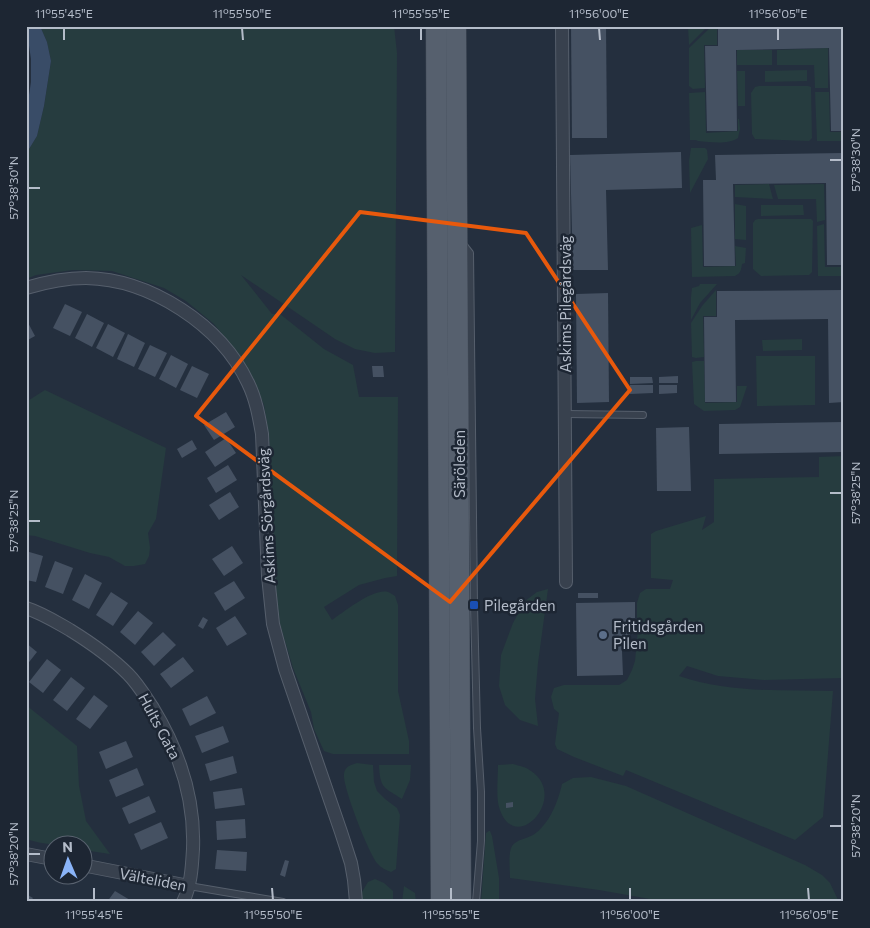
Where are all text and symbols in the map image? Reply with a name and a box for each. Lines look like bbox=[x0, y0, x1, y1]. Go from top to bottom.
text: 11°55'45"E bbox=[35, 6, 93, 20]
text: 11°55'50"E bbox=[213, 6, 271, 20]
text: 11°55'55"E bbox=[392, 6, 450, 20]
text: 11°56'00"E bbox=[569, 6, 629, 20]
text: 11°56'05"E bbox=[749, 6, 807, 20]
text: 57°38'30"N bbox=[848, 128, 862, 192]
text: 57°38'30"N bbox=[6, 156, 20, 220]
street label: Askims Pilegårdsväg bbox=[556, 235, 574, 373]
street label: Säröleden bbox=[450, 430, 468, 498]
street label: Askims Sörgårdsväg bbox=[253, 448, 279, 584]
text: 57°38'25"N bbox=[848, 462, 862, 524]
text: 57°38'25"N bbox=[6, 490, 20, 552]
place label: Pilegården bbox=[484, 596, 556, 614]
marker: Pilegården bbox=[468, 599, 480, 611]
place label: Fritidsgården Pilen bbox=[613, 617, 703, 652]
marker: Fritidsgården Pilen bbox=[597, 629, 609, 641]
street label: Hults Gata bbox=[135, 690, 185, 762]
text: 57°38'20"N bbox=[848, 794, 862, 858]
text: 57°38'20"N bbox=[6, 822, 20, 886]
north arrow bbox=[42, 836, 92, 886]
text: N bbox=[62, 838, 73, 855]
street label: Välteliden bbox=[118, 864, 188, 894]
text: 11°55'45"E bbox=[65, 907, 123, 921]
text: 11°55'50"E bbox=[244, 907, 302, 921]
text: 11°55'55"E bbox=[422, 907, 480, 921]
text: 11°56'00"E bbox=[600, 907, 660, 921]
text: 11°56'05"E bbox=[780, 907, 838, 921]

